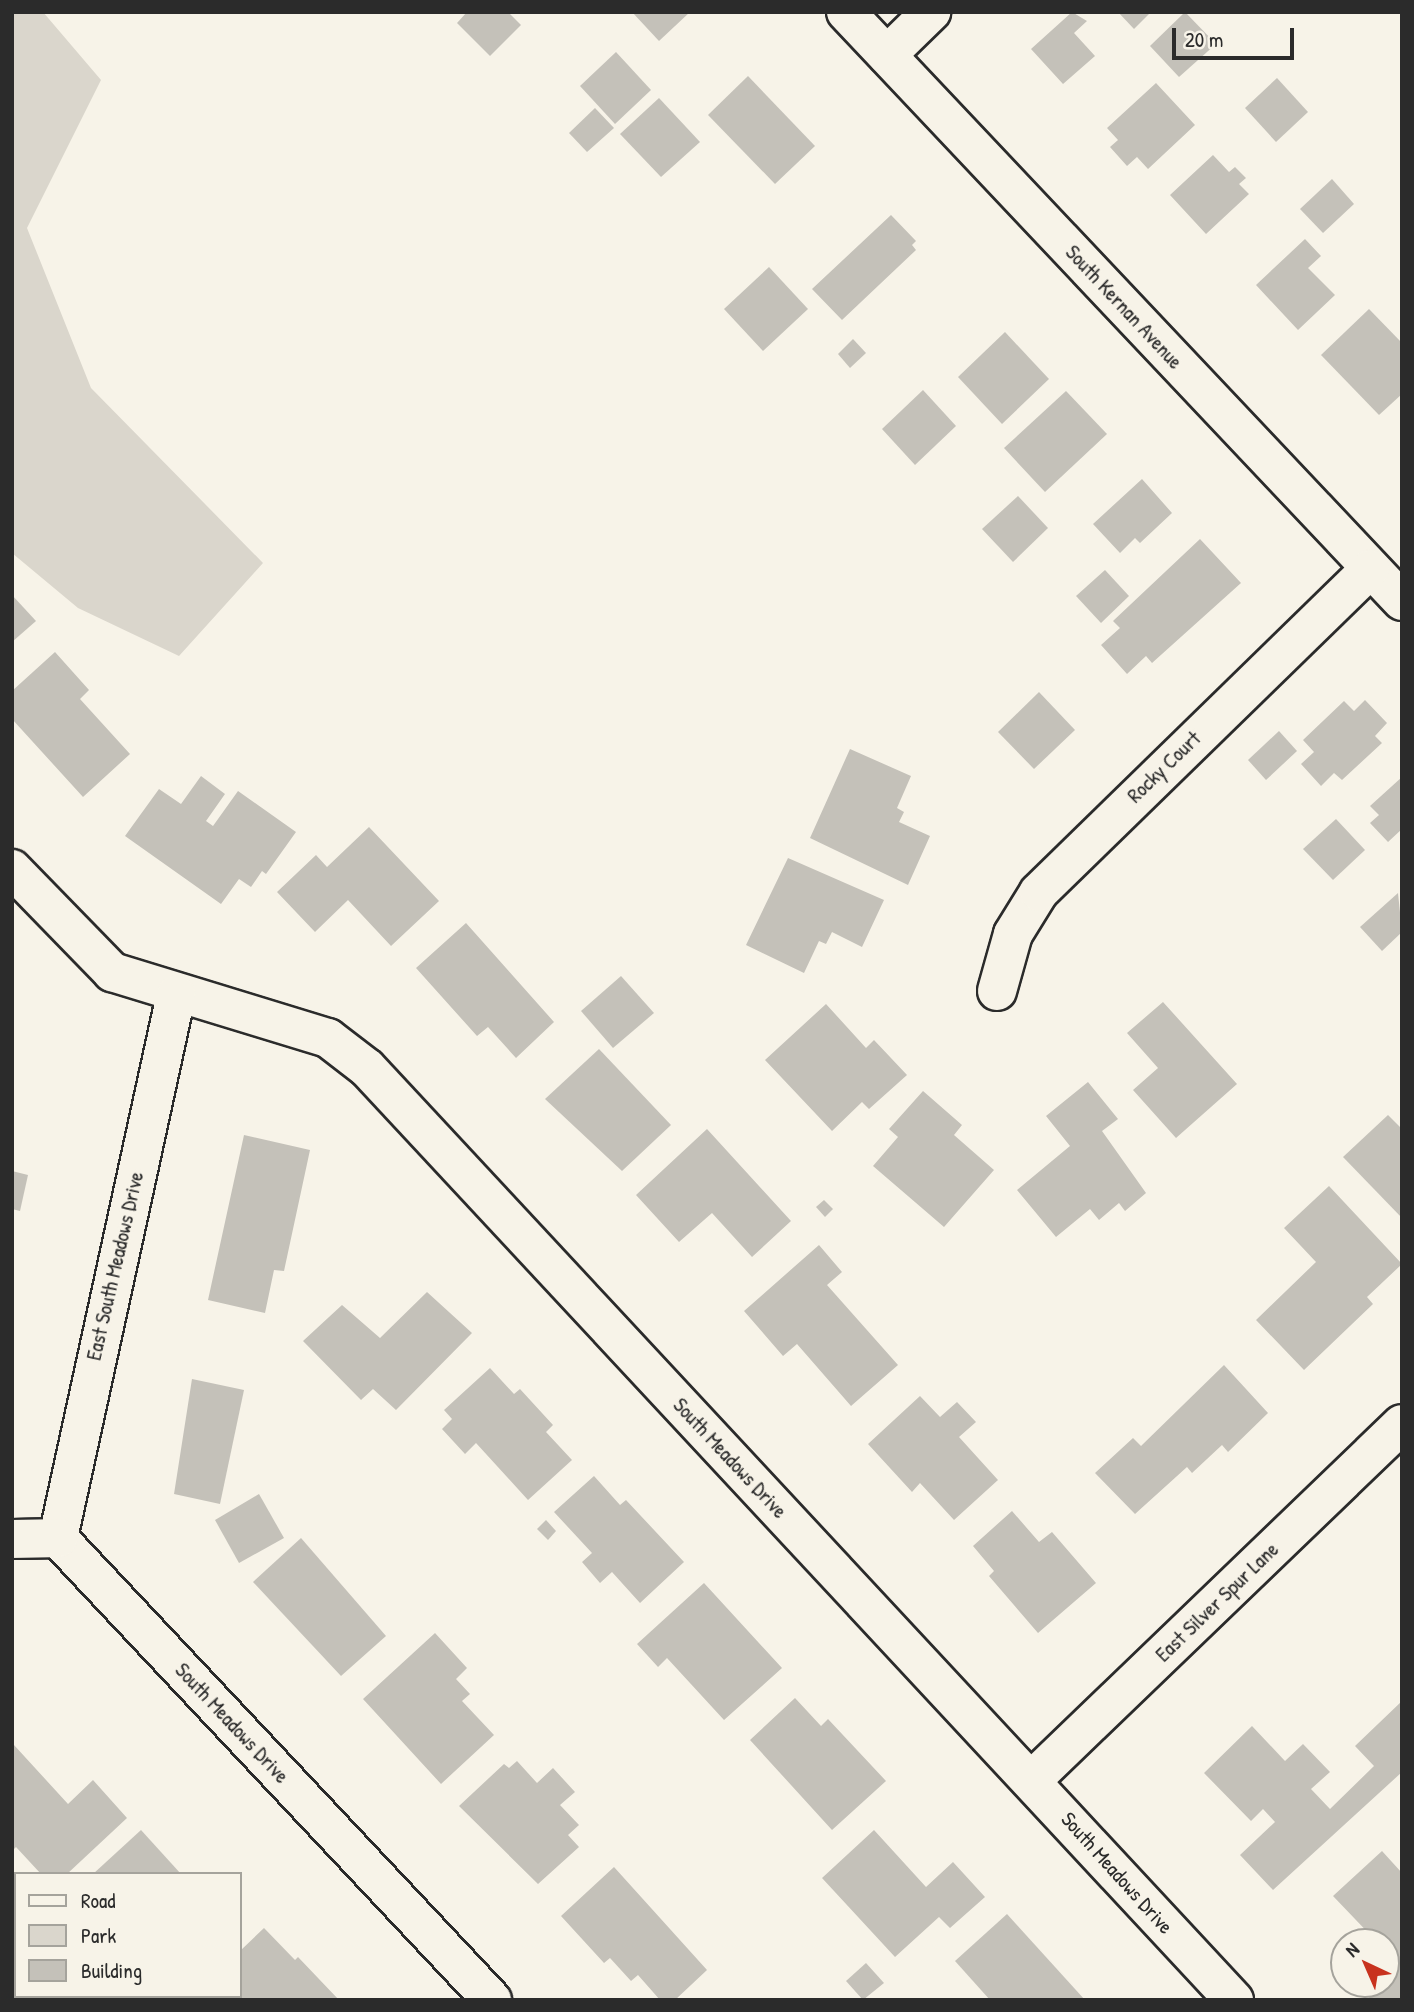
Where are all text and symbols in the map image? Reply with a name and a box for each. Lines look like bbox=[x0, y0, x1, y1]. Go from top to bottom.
scale bar bbox=[1176, 14, 1298, 58]
text: 20 m bbox=[1185, 25, 1223, 54]
street label: South Kernan Avenue bbox=[1060, 240, 1188, 374]
street label: Rocky Court bbox=[1122, 726, 1206, 808]
street label: East South Meadows Drive bbox=[81, 1169, 149, 1363]
street label: South Meadows Drive bbox=[668, 1393, 792, 1523]
street label: East Silver Spur Lane bbox=[1150, 1537, 1284, 1667]
street label: South Meadows Drive bbox=[170, 1658, 294, 1788]
street label: South Meadows Drive bbox=[1056, 1807, 1178, 1939]
legend bbox=[14, 1872, 242, 1998]
text: Road bbox=[81, 1886, 115, 1915]
text: Park bbox=[81, 1921, 116, 1950]
north arrow bbox=[1330, 1928, 1400, 1998]
text: N bbox=[1339, 1936, 1364, 1962]
text: Building bbox=[81, 1956, 142, 1985]

